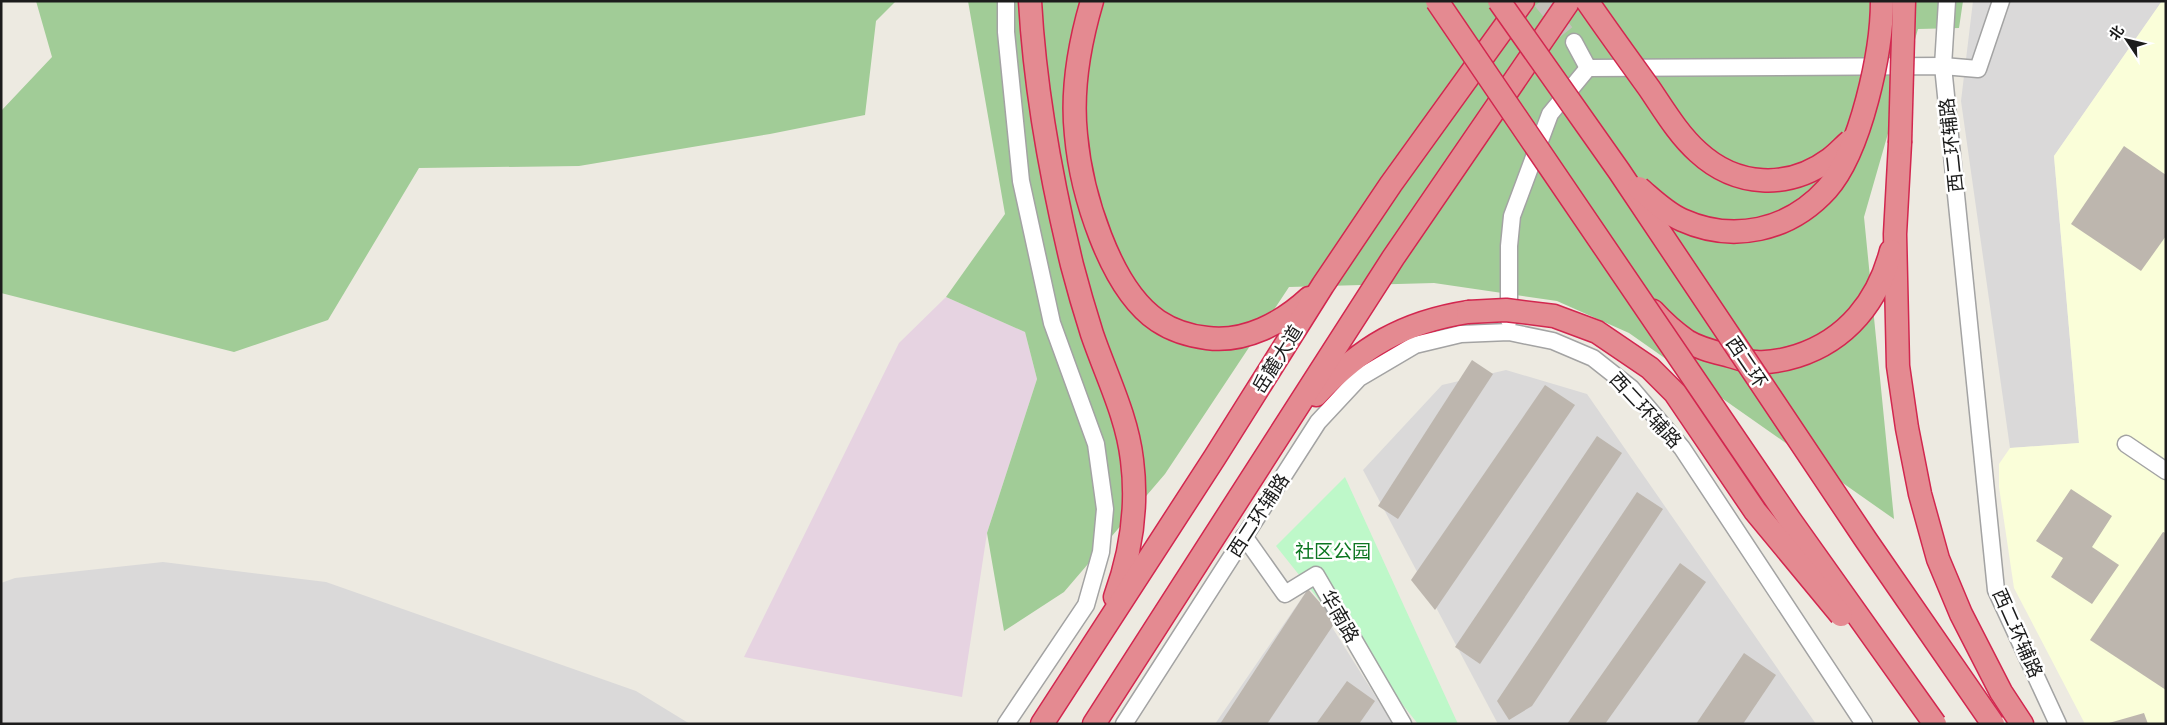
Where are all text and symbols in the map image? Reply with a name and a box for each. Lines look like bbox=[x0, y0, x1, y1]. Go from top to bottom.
north arrow bbox=[2102, 15, 2152, 65]
text: 北 bbox=[2105, 22, 2128, 43]
street label: 西二环辅路 bbox=[1934, 96, 1968, 194]
street label: 岳麓大道 bbox=[1247, 320, 1307, 398]
street label: 西二环 bbox=[1721, 332, 1773, 392]
street label: 西二环辅路 bbox=[1605, 367, 1687, 453]
street label: 西二环辅路 bbox=[1222, 469, 1294, 561]
park label: 社区公园 bbox=[1295, 539, 1371, 563]
street label: 华南路 bbox=[1315, 585, 1365, 647]
street label: 西二环辅路 bbox=[1988, 585, 2048, 681]

